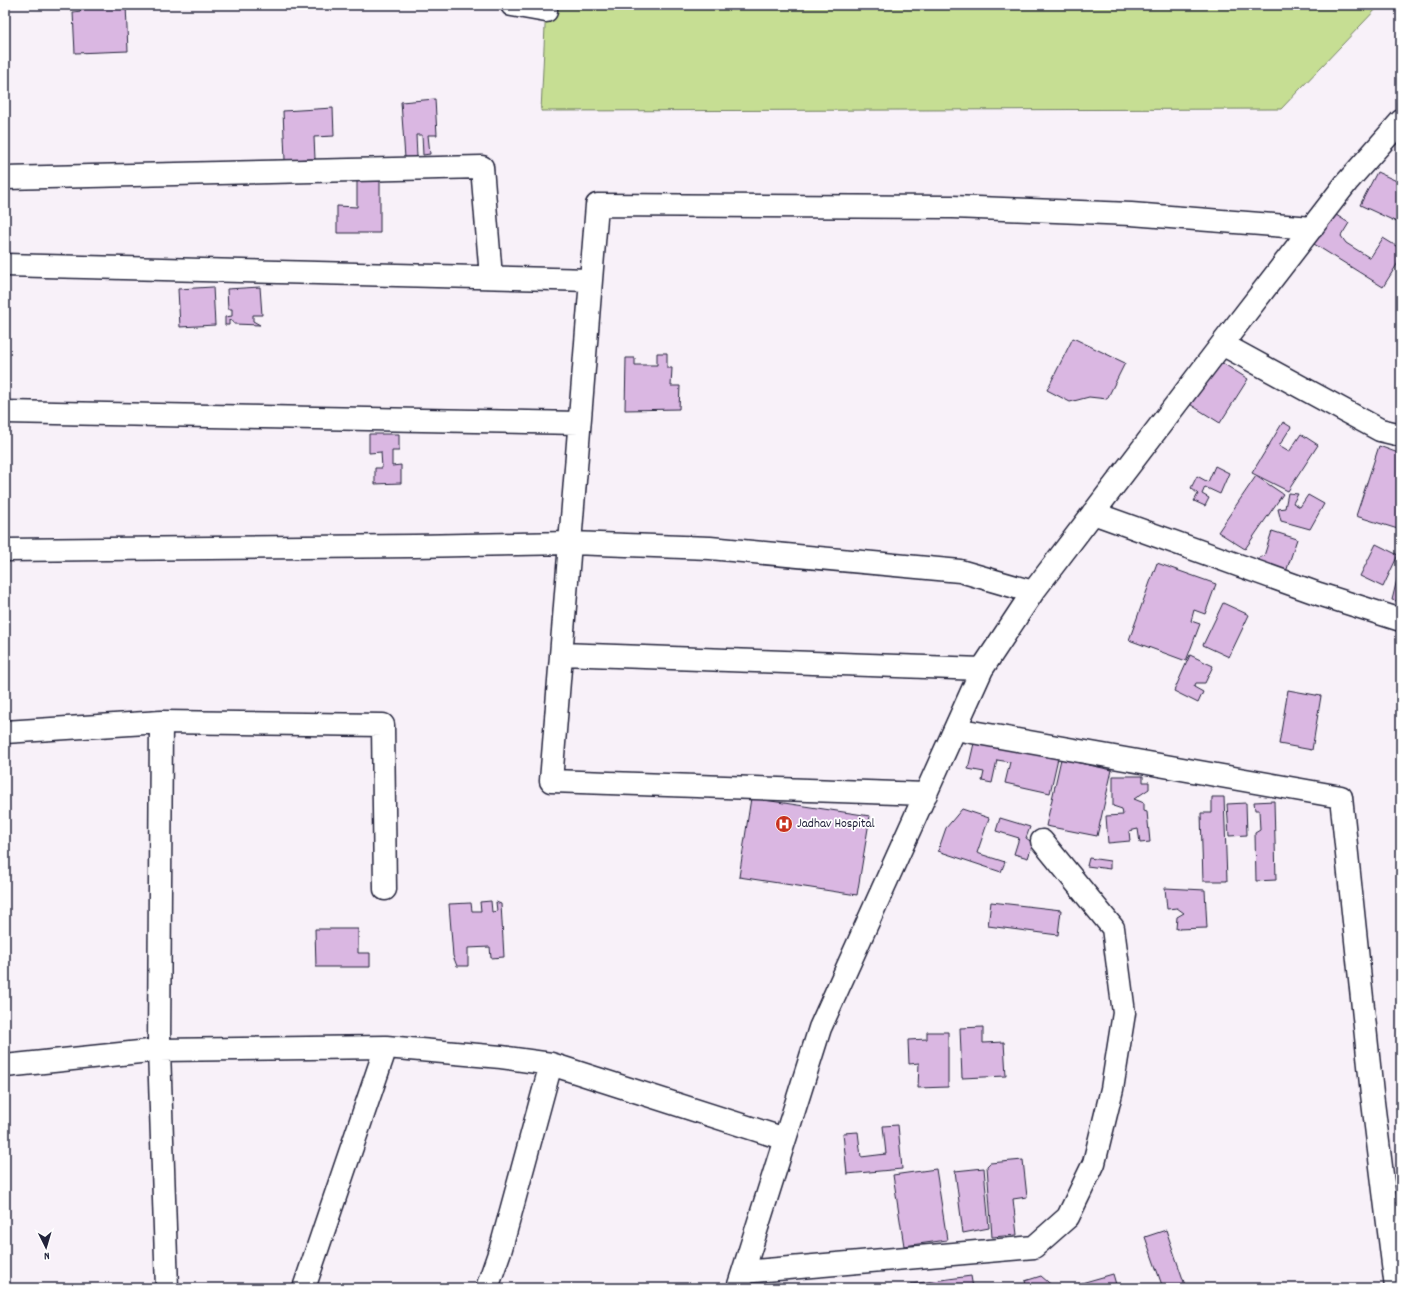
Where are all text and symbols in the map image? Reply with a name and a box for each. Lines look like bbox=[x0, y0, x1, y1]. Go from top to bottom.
hospital icon: Jadhav Hospital bbox=[774, 814, 794, 834]
place label: Jadhav Hospital bbox=[797, 815, 875, 834]
north arrow bbox=[26, 1227, 66, 1267]
text: N bbox=[43, 1247, 50, 1263]

